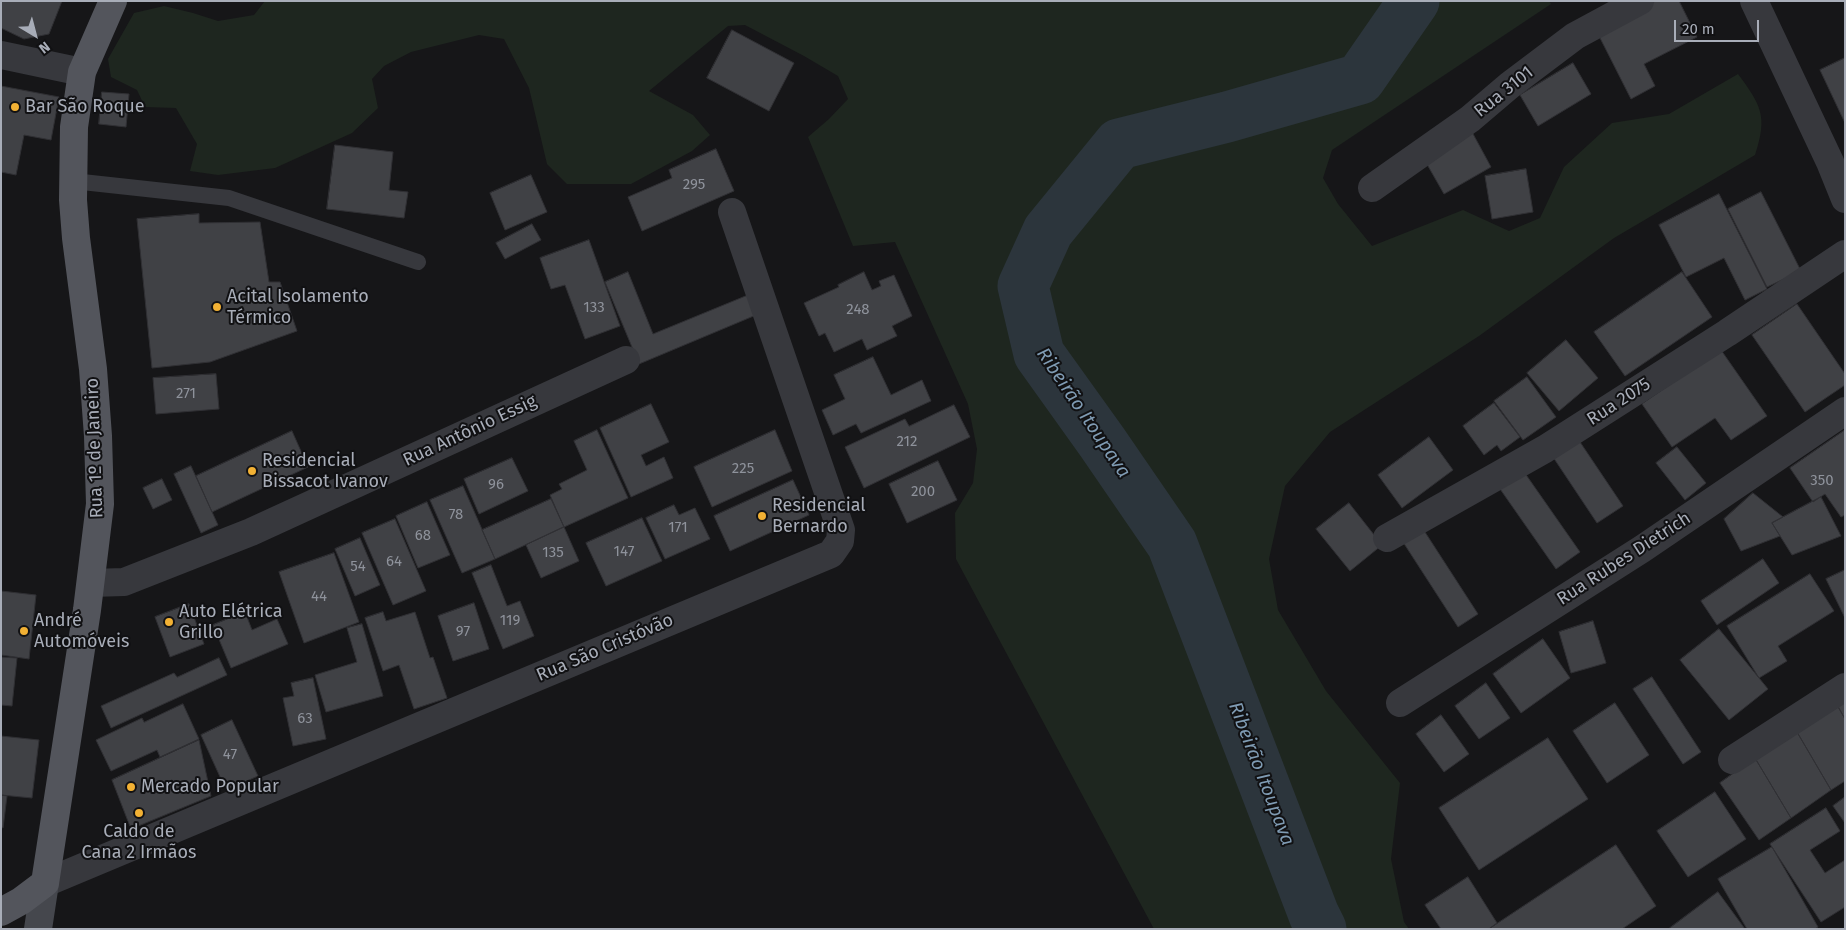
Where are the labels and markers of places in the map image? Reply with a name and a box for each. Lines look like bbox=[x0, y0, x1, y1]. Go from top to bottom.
place label: Bar São Roque bbox=[25, 96, 145, 118]
marker: Bar São Roque bbox=[9, 101, 21, 113]
place label: Acital Isolamento Térmico bbox=[227, 286, 369, 328]
marker: Acital Isolamento Térmico bbox=[211, 301, 223, 313]
place label: Residencial Bissacot Ivanov bbox=[262, 450, 388, 492]
marker: Residencial Bissacot Ivanov bbox=[246, 465, 258, 477]
place label: Residencial Bernardo bbox=[772, 495, 866, 538]
marker: Residencial Bernardo bbox=[756, 510, 768, 522]
place label: Auto Elétrica Grillo bbox=[179, 601, 283, 644]
place label: André Automóveis bbox=[34, 610, 129, 652]
marker: Auto Elétrica Grillo bbox=[163, 616, 175, 628]
marker: André Automóveis bbox=[18, 625, 30, 637]
place label: Mercado Popular bbox=[141, 776, 279, 798]
marker: Mercado Popular bbox=[125, 781, 137, 793]
marker: Caldo de Cana 2 Irmãos bbox=[133, 807, 145, 819]
place label: Caldo de Cana 2 Irmãos bbox=[82, 821, 196, 864]

